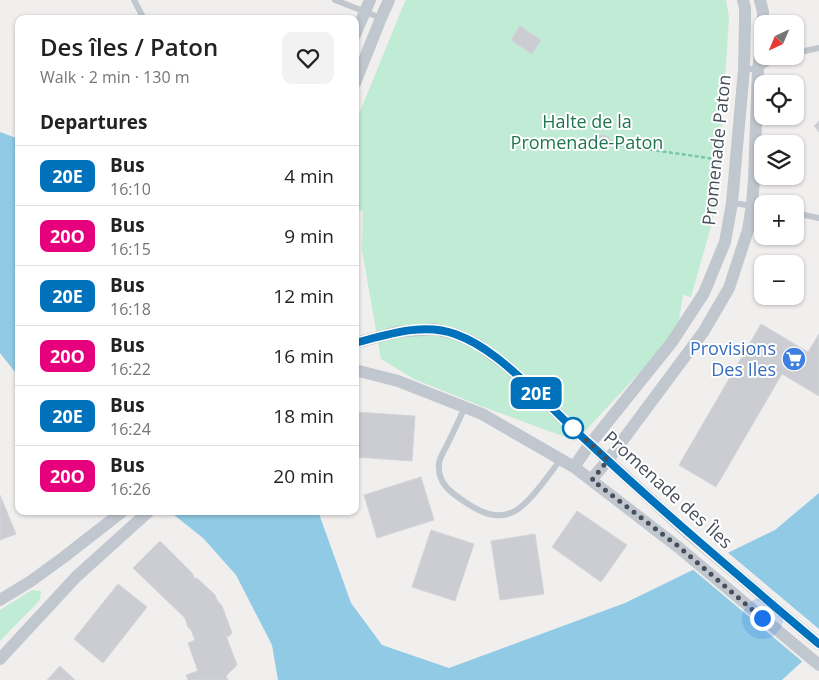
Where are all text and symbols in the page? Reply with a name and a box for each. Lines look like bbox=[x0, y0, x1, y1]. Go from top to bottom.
north arrow bbox=[754, 15, 804, 65]
map controls bbox=[754, 15, 804, 305]
text: Des îles / Paton bbox=[40, 30, 218, 63]
button: heart bbox=[282, 32, 334, 84]
text: Walk · 2 min · 130 m bbox=[40, 66, 190, 88]
street label: Promenade Paton bbox=[696, 73, 736, 227]
button: locate bbox=[754, 75, 804, 125]
text: Departures bbox=[40, 109, 147, 135]
park label: Halte de la Promenade-Paton bbox=[511, 109, 663, 154]
button: layers bbox=[754, 135, 804, 185]
text: Bus bbox=[110, 152, 145, 178]
text: 4 min bbox=[284, 163, 334, 189]
text: 20E bbox=[52, 164, 83, 188]
text: 16:10 bbox=[110, 178, 151, 200]
button: + bbox=[754, 195, 804, 245]
text: Bus bbox=[110, 212, 145, 238]
text: 9 min bbox=[284, 223, 334, 249]
text: 20O bbox=[50, 224, 85, 248]
text: 16:15 bbox=[110, 238, 151, 260]
button: − bbox=[754, 255, 804, 305]
text: Bus bbox=[110, 272, 145, 298]
text: 12 min bbox=[273, 283, 334, 309]
text: 20E bbox=[52, 284, 83, 308]
text: 16:18 bbox=[110, 298, 151, 320]
text: Bus bbox=[110, 332, 145, 358]
place label: Provisions Des Iles bbox=[690, 336, 776, 381]
text: 16 min bbox=[273, 343, 334, 369]
text: 20O bbox=[50, 344, 85, 368]
supermarket icon: Provisions Des Iles bbox=[781, 346, 807, 372]
text: 16:22 bbox=[110, 358, 151, 380]
line badge: 20E bbox=[507, 377, 565, 409]
text: 20E bbox=[521, 381, 551, 405]
text: Bus bbox=[110, 392, 145, 418]
text: 18 min bbox=[273, 403, 334, 429]
text: 20E bbox=[52, 404, 83, 428]
unlabelled marker bbox=[562, 417, 584, 439]
text: 16:24 bbox=[110, 418, 151, 440]
street label: Promenade des Îles bbox=[599, 425, 738, 553]
text: Bus bbox=[110, 452, 145, 478]
text: 20 min bbox=[273, 463, 334, 489]
text: 20O bbox=[50, 464, 85, 488]
text: 16:26 bbox=[110, 478, 151, 500]
your location bbox=[750, 606, 775, 631]

